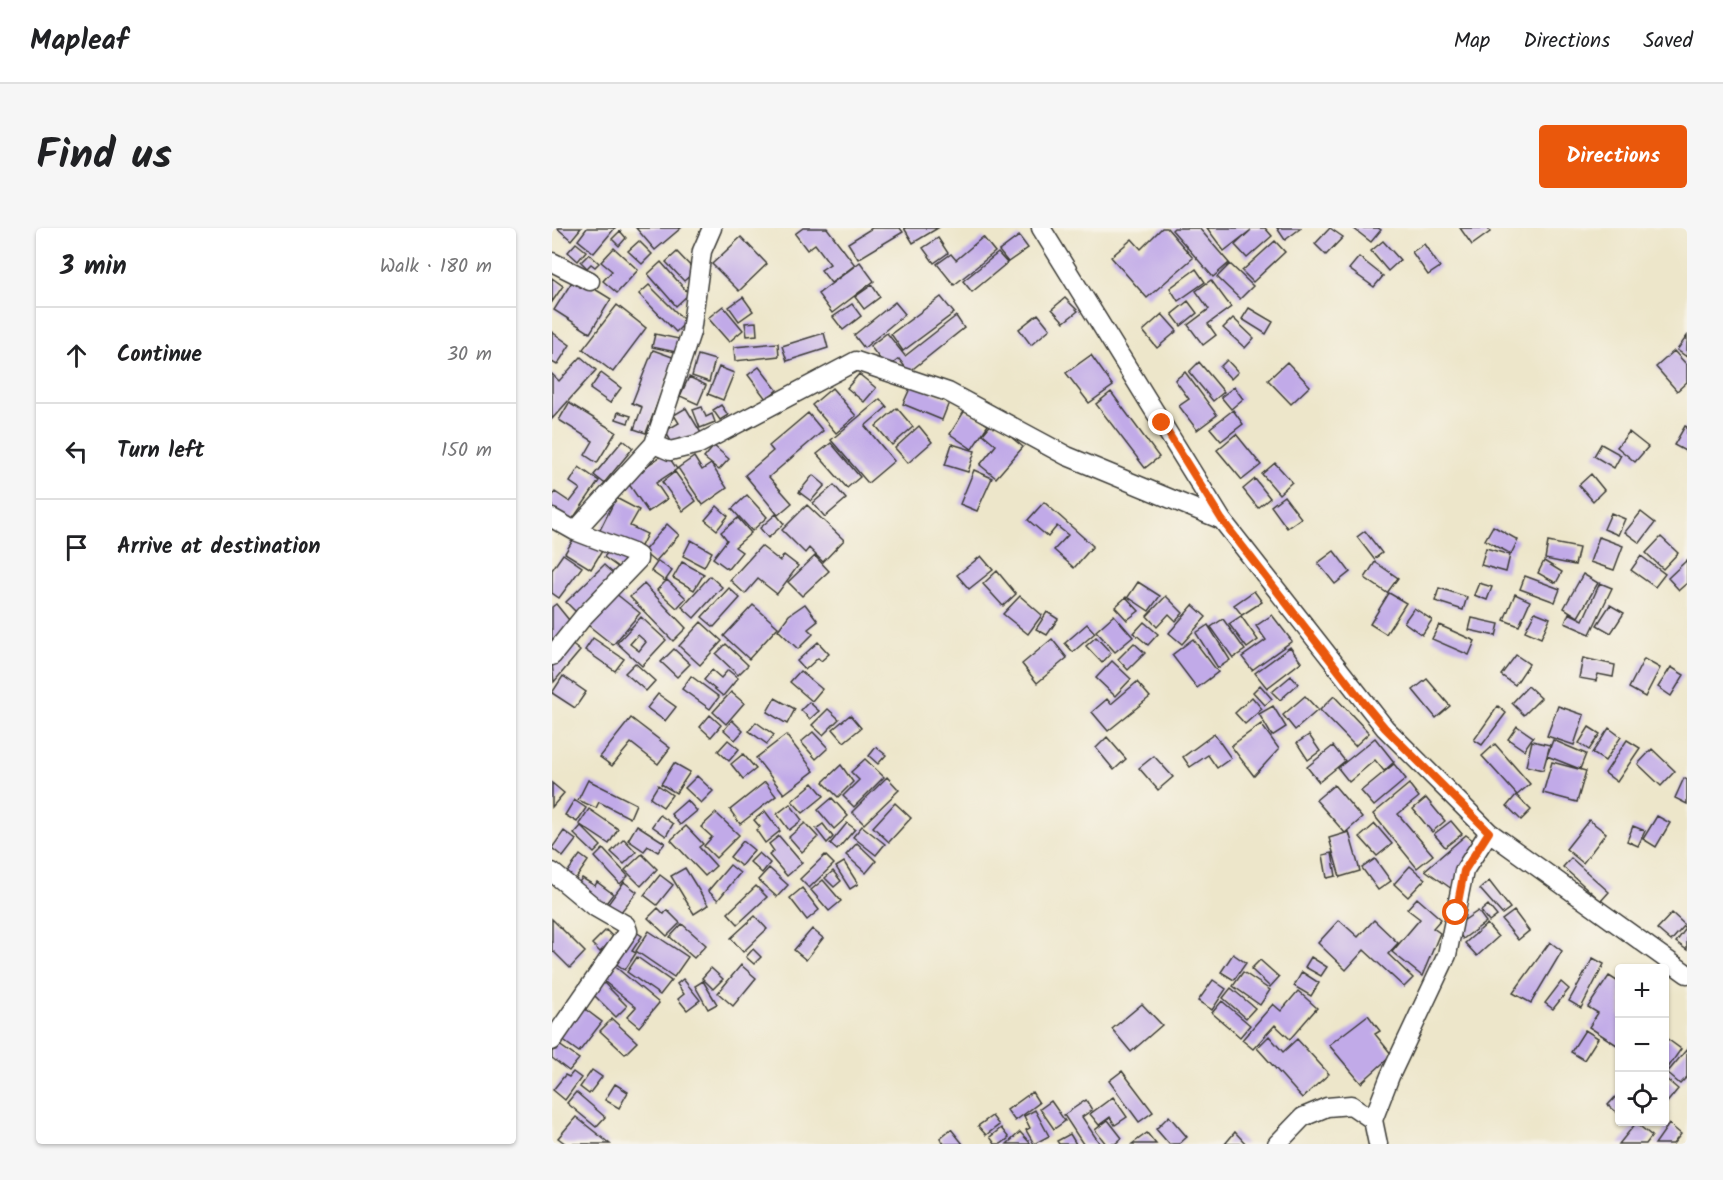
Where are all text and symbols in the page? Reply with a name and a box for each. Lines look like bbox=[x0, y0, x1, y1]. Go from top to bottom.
text: Mapleaf bbox=[30, 19, 128, 64]
text: Map bbox=[1454, 25, 1490, 58]
text: Directions bbox=[1523, 25, 1610, 58]
text: Saved bbox=[1643, 25, 1693, 58]
text: Find us bbox=[36, 123, 172, 190]
button: Directions bbox=[1539, 125, 1687, 188]
text: 3 min bbox=[60, 246, 127, 288]
text: Walk · 180 m bbox=[380, 251, 492, 283]
text: Continue bbox=[117, 338, 202, 373]
icon: ahead bbox=[60, 339, 93, 372]
text: 30 m bbox=[447, 339, 492, 371]
route end bbox=[1148, 409, 1174, 435]
text: Turn left bbox=[117, 434, 204, 469]
icon: left bbox=[60, 435, 93, 468]
text: 150 m bbox=[441, 435, 492, 467]
text: Arrive at destination bbox=[117, 530, 320, 565]
icon: arrive bbox=[60, 531, 93, 564]
route start bbox=[1442, 899, 1468, 925]
map controls bbox=[1615, 964, 1669, 1126]
button: + bbox=[1615, 964, 1669, 1018]
button: − bbox=[1615, 1018, 1669, 1072]
button: locate bbox=[1615, 1072, 1669, 1126]

